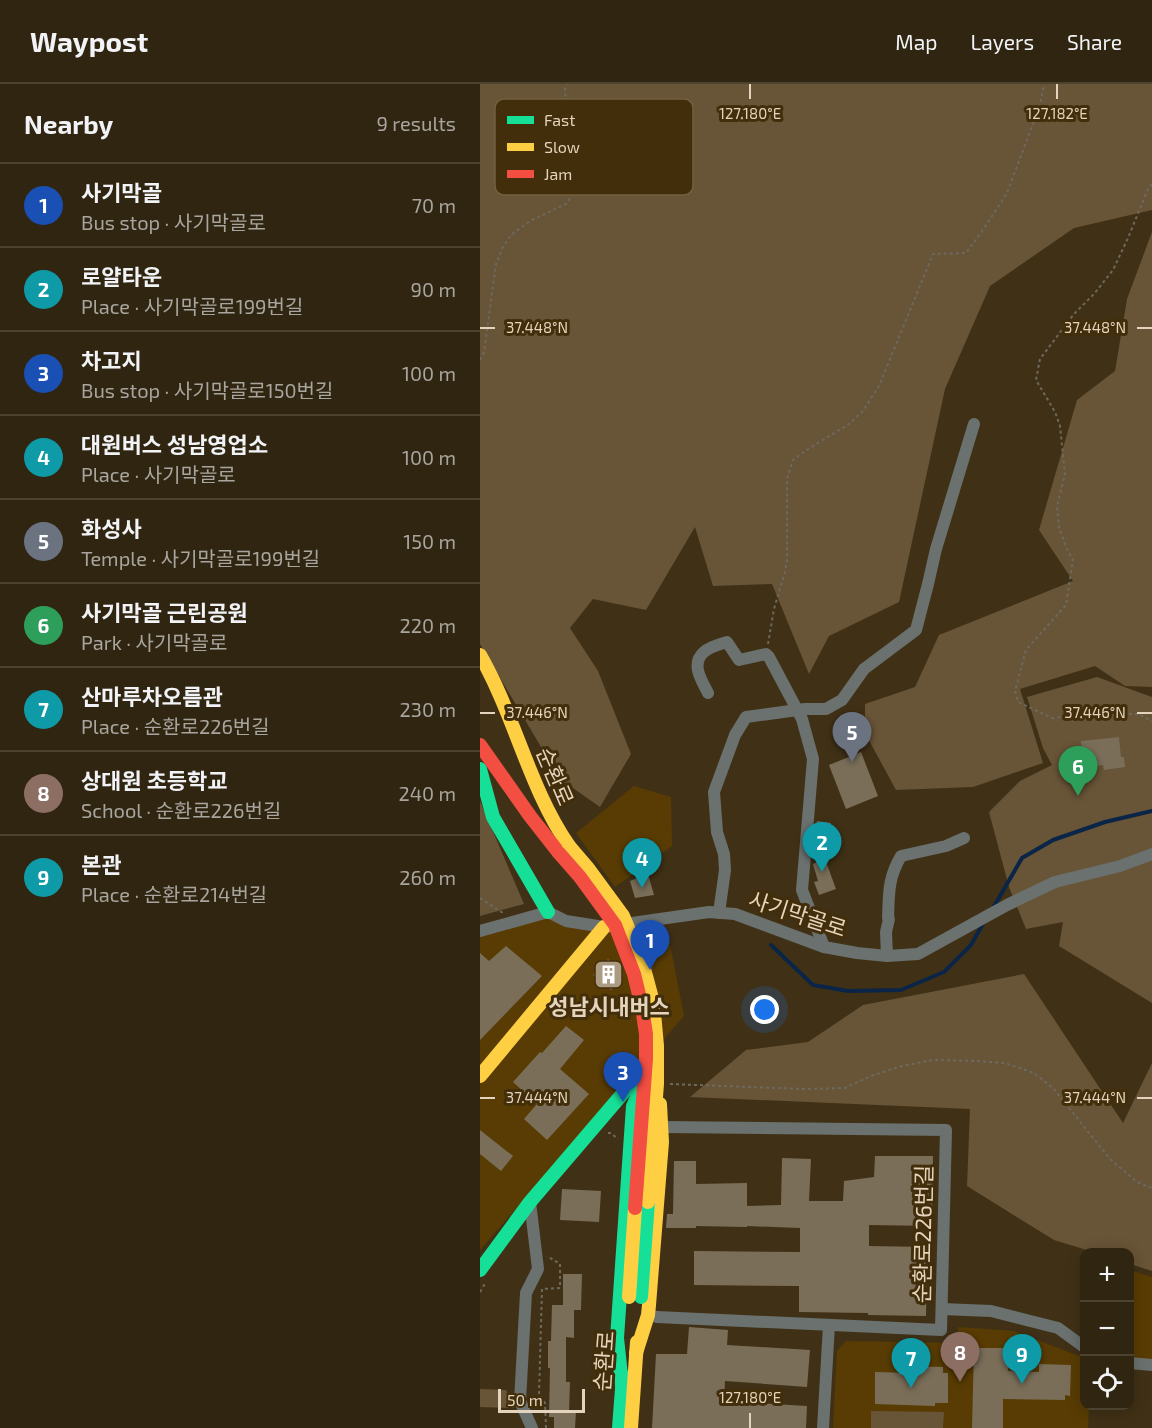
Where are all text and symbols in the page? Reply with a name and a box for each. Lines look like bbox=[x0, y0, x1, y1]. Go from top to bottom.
text: Waypost bbox=[30, 24, 148, 58]
text: Map bbox=[895, 29, 937, 54]
text: Layers bbox=[970, 29, 1034, 54]
text: Share bbox=[1067, 29, 1122, 54]
legend bbox=[495, 99, 693, 195]
text: 127.180°E bbox=[719, 104, 781, 122]
text: 127.182°E bbox=[1026, 104, 1088, 122]
text: Nearby bbox=[24, 108, 113, 139]
text: Fast bbox=[544, 110, 575, 129]
text: 9 results bbox=[376, 111, 456, 135]
text: Slow bbox=[544, 137, 580, 156]
text: Jam bbox=[544, 164, 572, 183]
text: 사기막골 bbox=[81, 179, 162, 205]
text: 1 bbox=[39, 193, 48, 217]
text: 70 m bbox=[412, 193, 456, 217]
text: Bus stop · 사기막골로 bbox=[81, 210, 266, 234]
text: 로얄타운 bbox=[81, 263, 162, 289]
text: 2 bbox=[38, 277, 49, 301]
text: 90 m bbox=[411, 277, 456, 301]
text: Place · 사기막골로199번길 bbox=[81, 294, 303, 318]
text: 37.448°N bbox=[506, 318, 568, 336]
text: 37.448°N bbox=[1064, 318, 1126, 336]
text: 차고지 bbox=[81, 347, 142, 373]
text: 3 bbox=[38, 361, 49, 385]
text: 100 m bbox=[402, 361, 456, 385]
text: Bus stop · 사기막골로150번길 bbox=[81, 378, 333, 402]
text: 대원버스 성남영업소 bbox=[81, 431, 268, 457]
text: 4 bbox=[37, 445, 50, 469]
text: 100 m bbox=[402, 445, 456, 469]
text: Place · 사기막골로 bbox=[81, 462, 236, 486]
text: 화성사 bbox=[81, 515, 142, 541]
text: 5 bbox=[38, 529, 49, 553]
text: 150 m bbox=[403, 529, 456, 553]
text: Temple · 사기막골로199번길 bbox=[81, 546, 320, 570]
text: 사기막골 근린공원 bbox=[81, 599, 248, 625]
text: 6 bbox=[38, 613, 49, 637]
text: 220 m bbox=[399, 613, 456, 637]
text: Park · 사기막골로 bbox=[81, 630, 227, 654]
text: 산마루차오름관 bbox=[81, 683, 223, 709]
text: 7 bbox=[38, 697, 49, 721]
text: 230 m bbox=[400, 697, 456, 721]
text: 37.446°N bbox=[506, 703, 568, 721]
text: 37.446°N bbox=[1064, 703, 1126, 721]
pin: 5 bbox=[832, 712, 872, 762]
text: Place · 순환로226번길 bbox=[81, 714, 270, 738]
street label: 순환로 bbox=[532, 743, 580, 809]
pin: 6 bbox=[1058, 746, 1098, 796]
text: 상대원 초등학교 bbox=[81, 767, 227, 793]
text: 8 bbox=[37, 781, 50, 805]
text: 240 m bbox=[398, 781, 456, 805]
text: School · 순환로226번길 bbox=[81, 798, 281, 822]
pin: 2 bbox=[802, 822, 842, 872]
pin: 4 bbox=[622, 838, 662, 888]
text: 본관 bbox=[81, 851, 121, 877]
text: 9 bbox=[38, 865, 49, 889]
text: 260 m bbox=[399, 865, 456, 889]
text: Place · 순환로214번길 bbox=[81, 882, 267, 906]
street label: 사기막골로 bbox=[746, 885, 850, 941]
pin: 1 bbox=[630, 920, 670, 970]
building icon: 성남시내버스 bbox=[593, 958, 625, 990]
place label: 성남시내버스 bbox=[548, 993, 670, 1019]
your location bbox=[750, 995, 779, 1024]
pin: 3 bbox=[604, 1052, 642, 1102]
text: 37.444°N bbox=[506, 1088, 568, 1106]
text: 37.444°N bbox=[1064, 1088, 1126, 1106]
street label: 순환로226번길 bbox=[908, 1165, 936, 1303]
map controls bbox=[1080, 1248, 1134, 1410]
button: + bbox=[1080, 1248, 1134, 1302]
button: − bbox=[1080, 1302, 1134, 1356]
street label: 순환로 bbox=[588, 1330, 618, 1392]
pin: 8 bbox=[940, 1332, 980, 1382]
pin: 9 bbox=[1002, 1334, 1042, 1384]
pin: 7 bbox=[892, 1338, 930, 1388]
button: locate bbox=[1080, 1356, 1134, 1410]
scale bar bbox=[498, 1386, 585, 1414]
text: 127.180°E bbox=[719, 1388, 781, 1406]
text: 50 m bbox=[507, 1390, 543, 1409]

